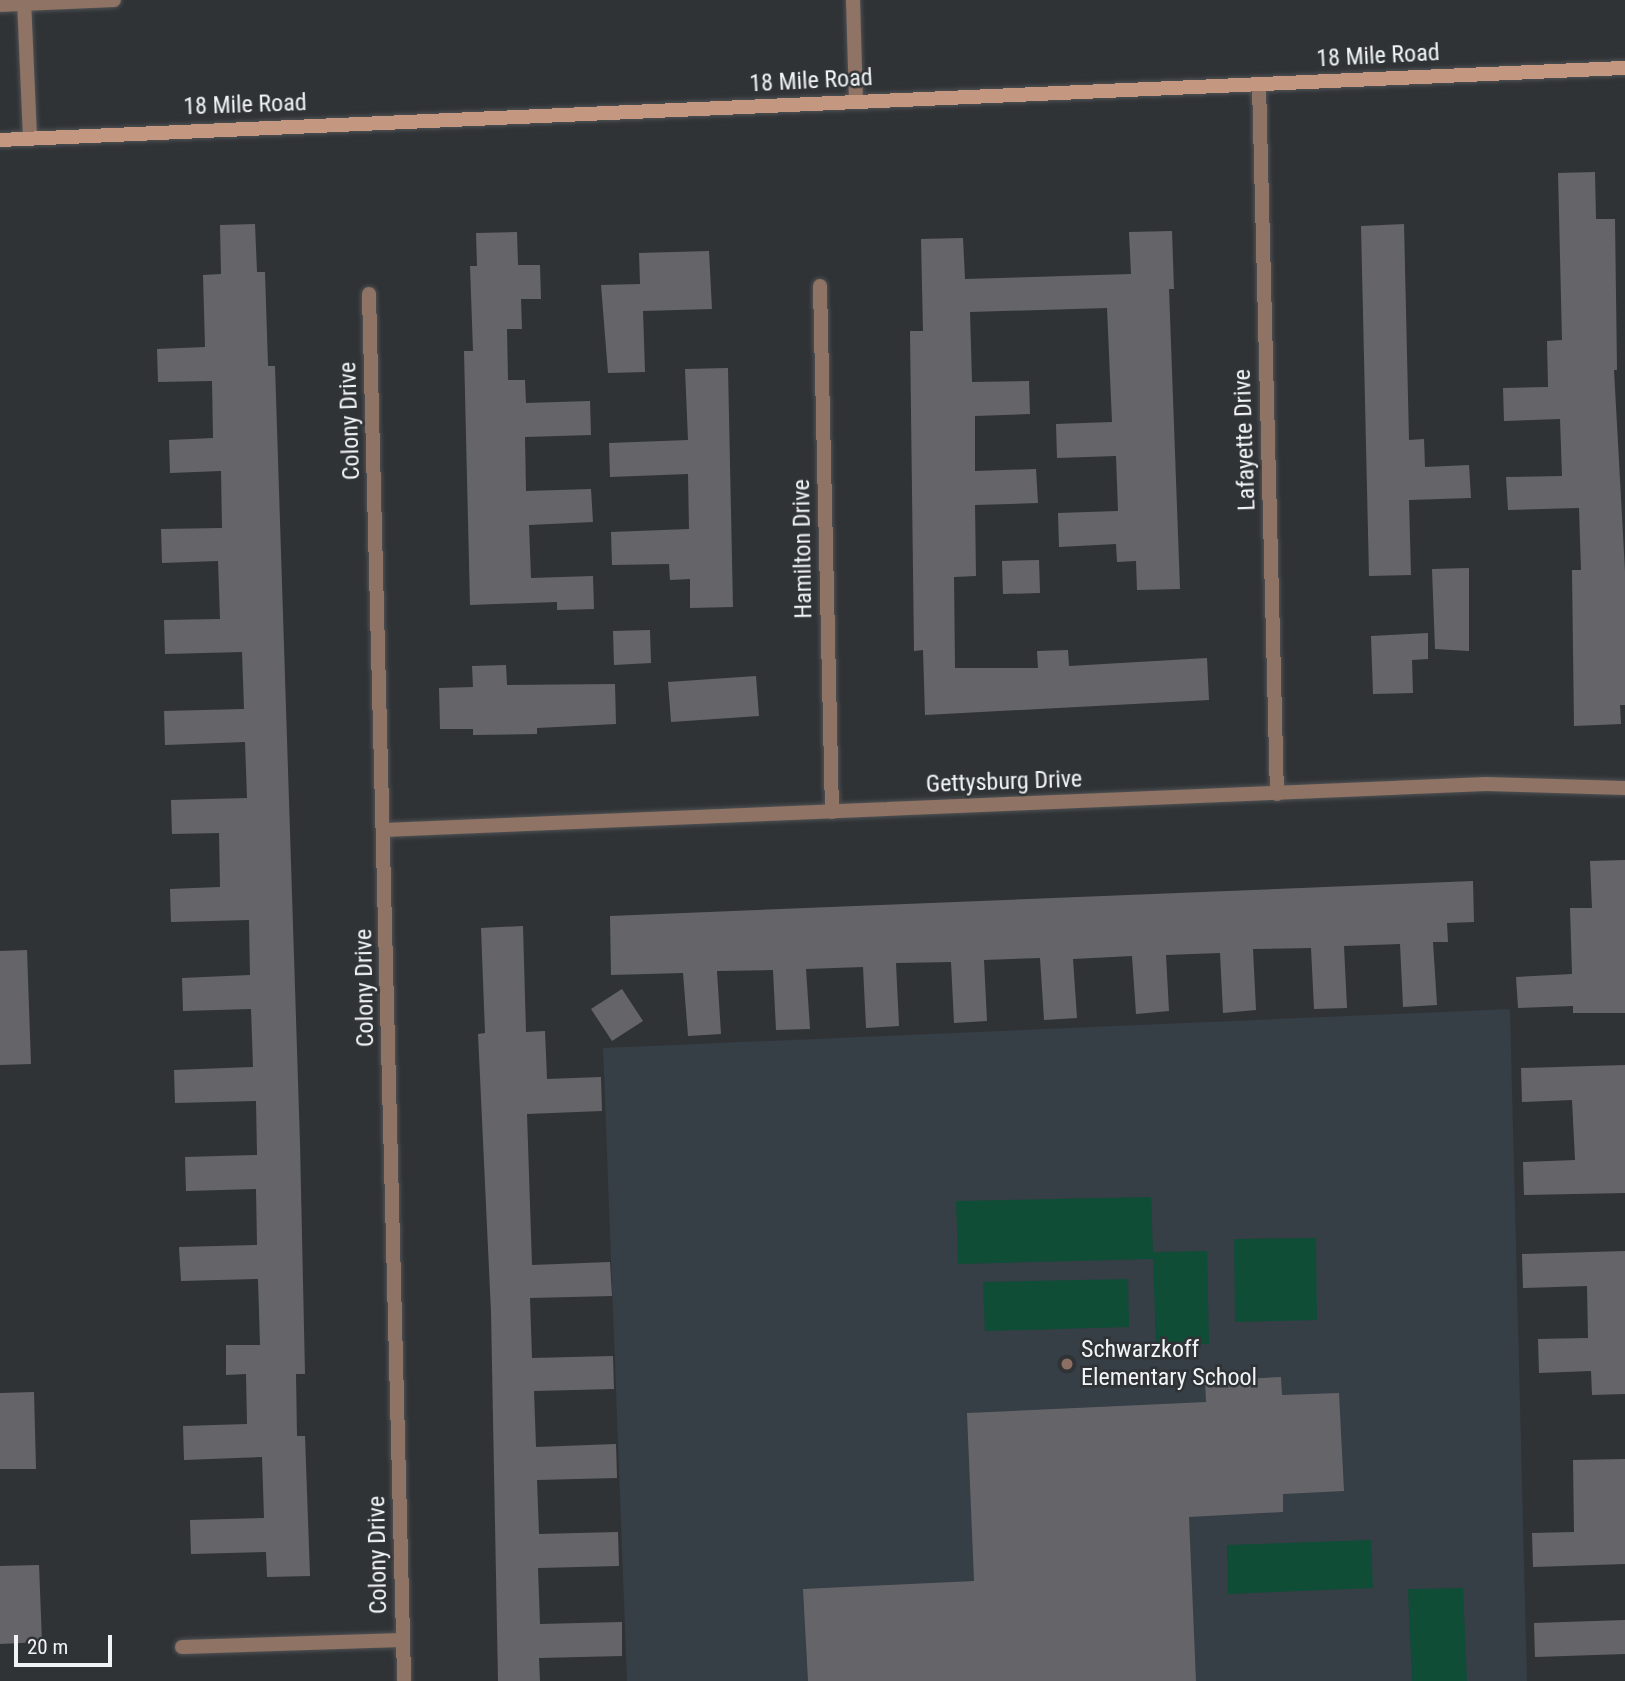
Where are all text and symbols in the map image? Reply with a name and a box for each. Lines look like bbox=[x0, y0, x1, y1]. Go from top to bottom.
street label: 18 Mile Road bbox=[1316, 38, 1440, 74]
street label: 18 Mile Road bbox=[749, 63, 873, 99]
street label: 18 Mile Road bbox=[183, 88, 307, 122]
street label: Colony Drive bbox=[334, 361, 366, 481]
street label: Lafayette Drive bbox=[1228, 369, 1262, 511]
street label: Hamilton Drive bbox=[787, 479, 819, 619]
street label: Gettysburg Drive bbox=[925, 765, 1083, 799]
street label: Colony Drive bbox=[350, 929, 380, 1047]
place label: Schwarzkoff Elementary School bbox=[1081, 1336, 1257, 1392]
marker: Schwarzkoff Elementary School bbox=[1059, 1356, 1075, 1372]
street label: Colony Drive bbox=[363, 1496, 393, 1614]
scale bar bbox=[18, 1622, 116, 1666]
text: 20 m bbox=[27, 1635, 68, 1659]

